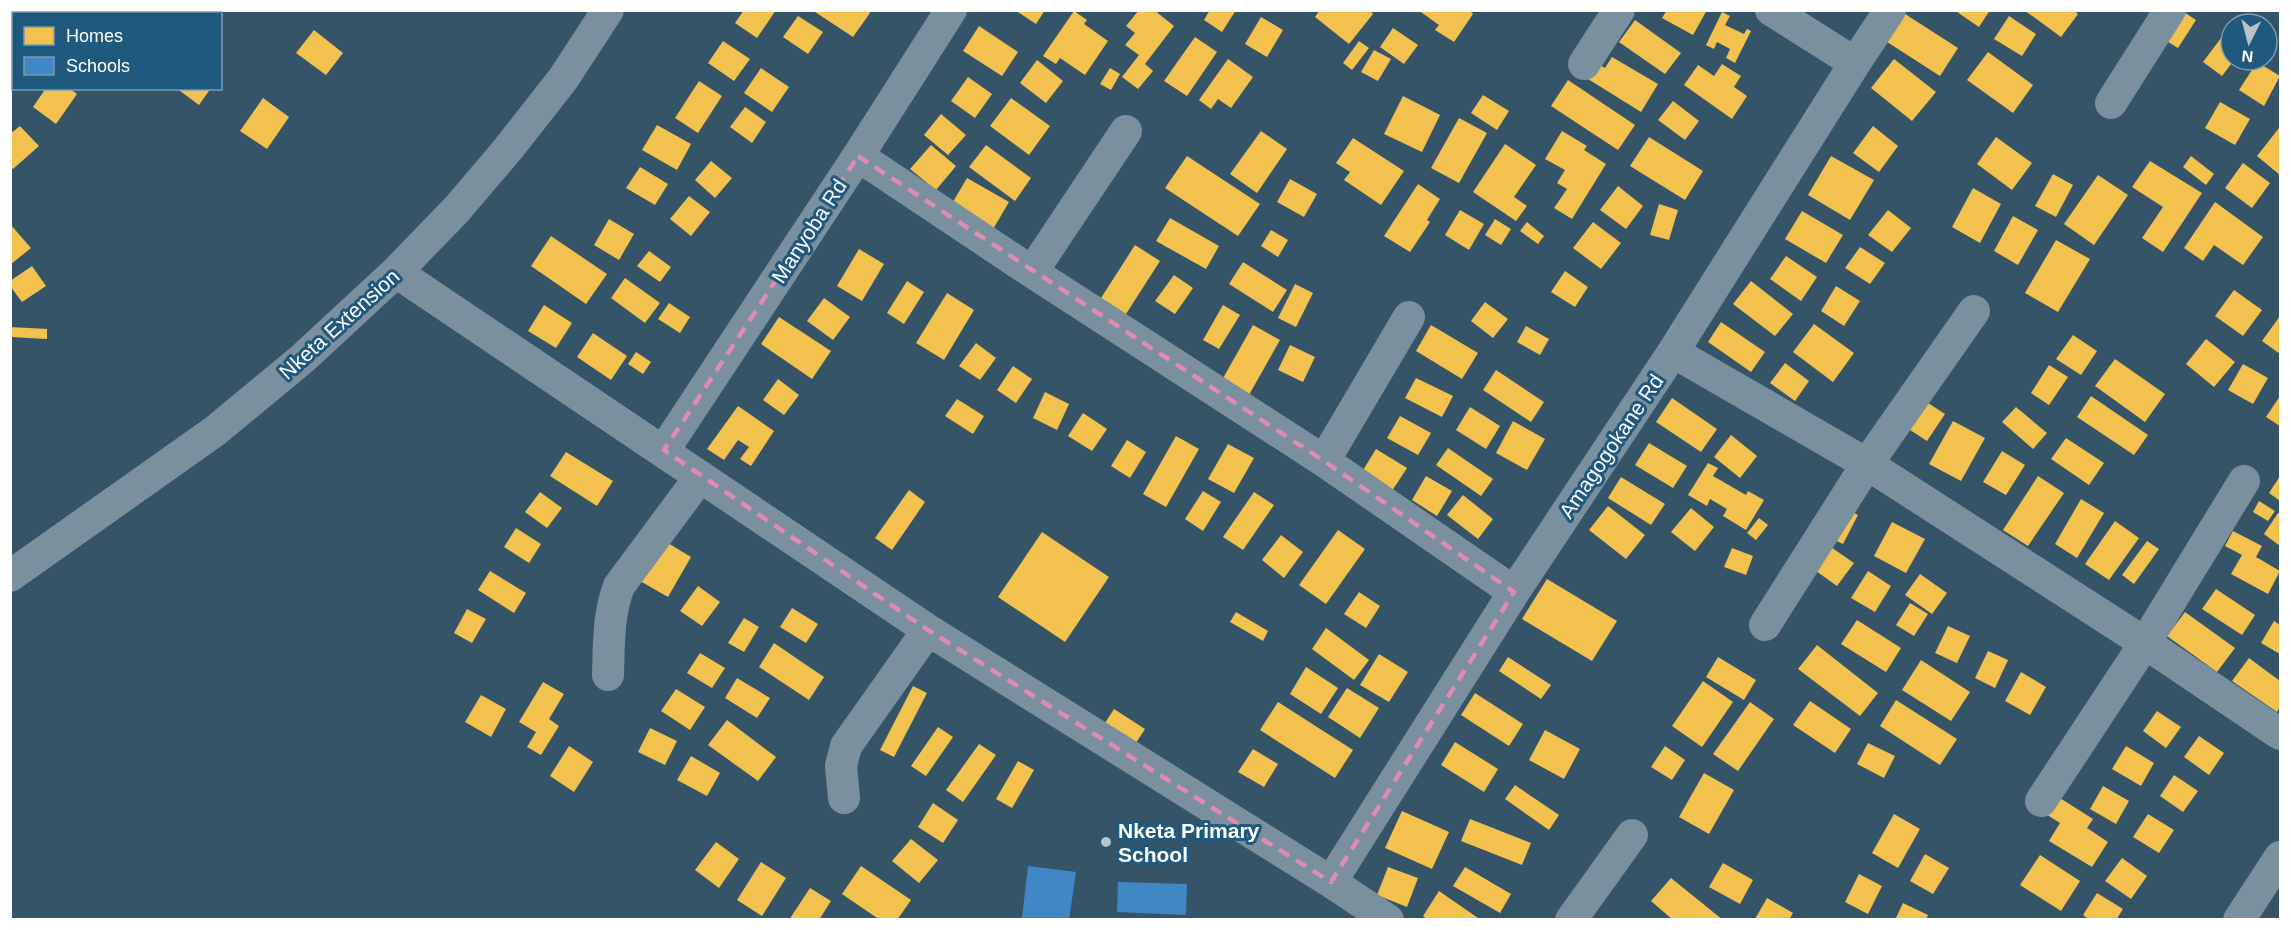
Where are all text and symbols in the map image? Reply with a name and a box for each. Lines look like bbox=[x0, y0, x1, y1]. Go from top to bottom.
legend bbox=[12, 12, 222, 90]
north arrow bbox=[2219, 12, 2279, 72]
text: Homes bbox=[66, 26, 123, 46]
text: N bbox=[2241, 47, 2254, 65]
text: Schools bbox=[66, 56, 130, 76]
street label: Manyoba Rd bbox=[767, 175, 851, 287]
street label: Nketa Extension bbox=[274, 264, 404, 384]
street label: Amagogokane Rd bbox=[1554, 370, 1668, 522]
place label: Nketa Primary School bbox=[1118, 819, 1260, 866]
marker: Nketa Primary School bbox=[1099, 835, 1113, 849]

